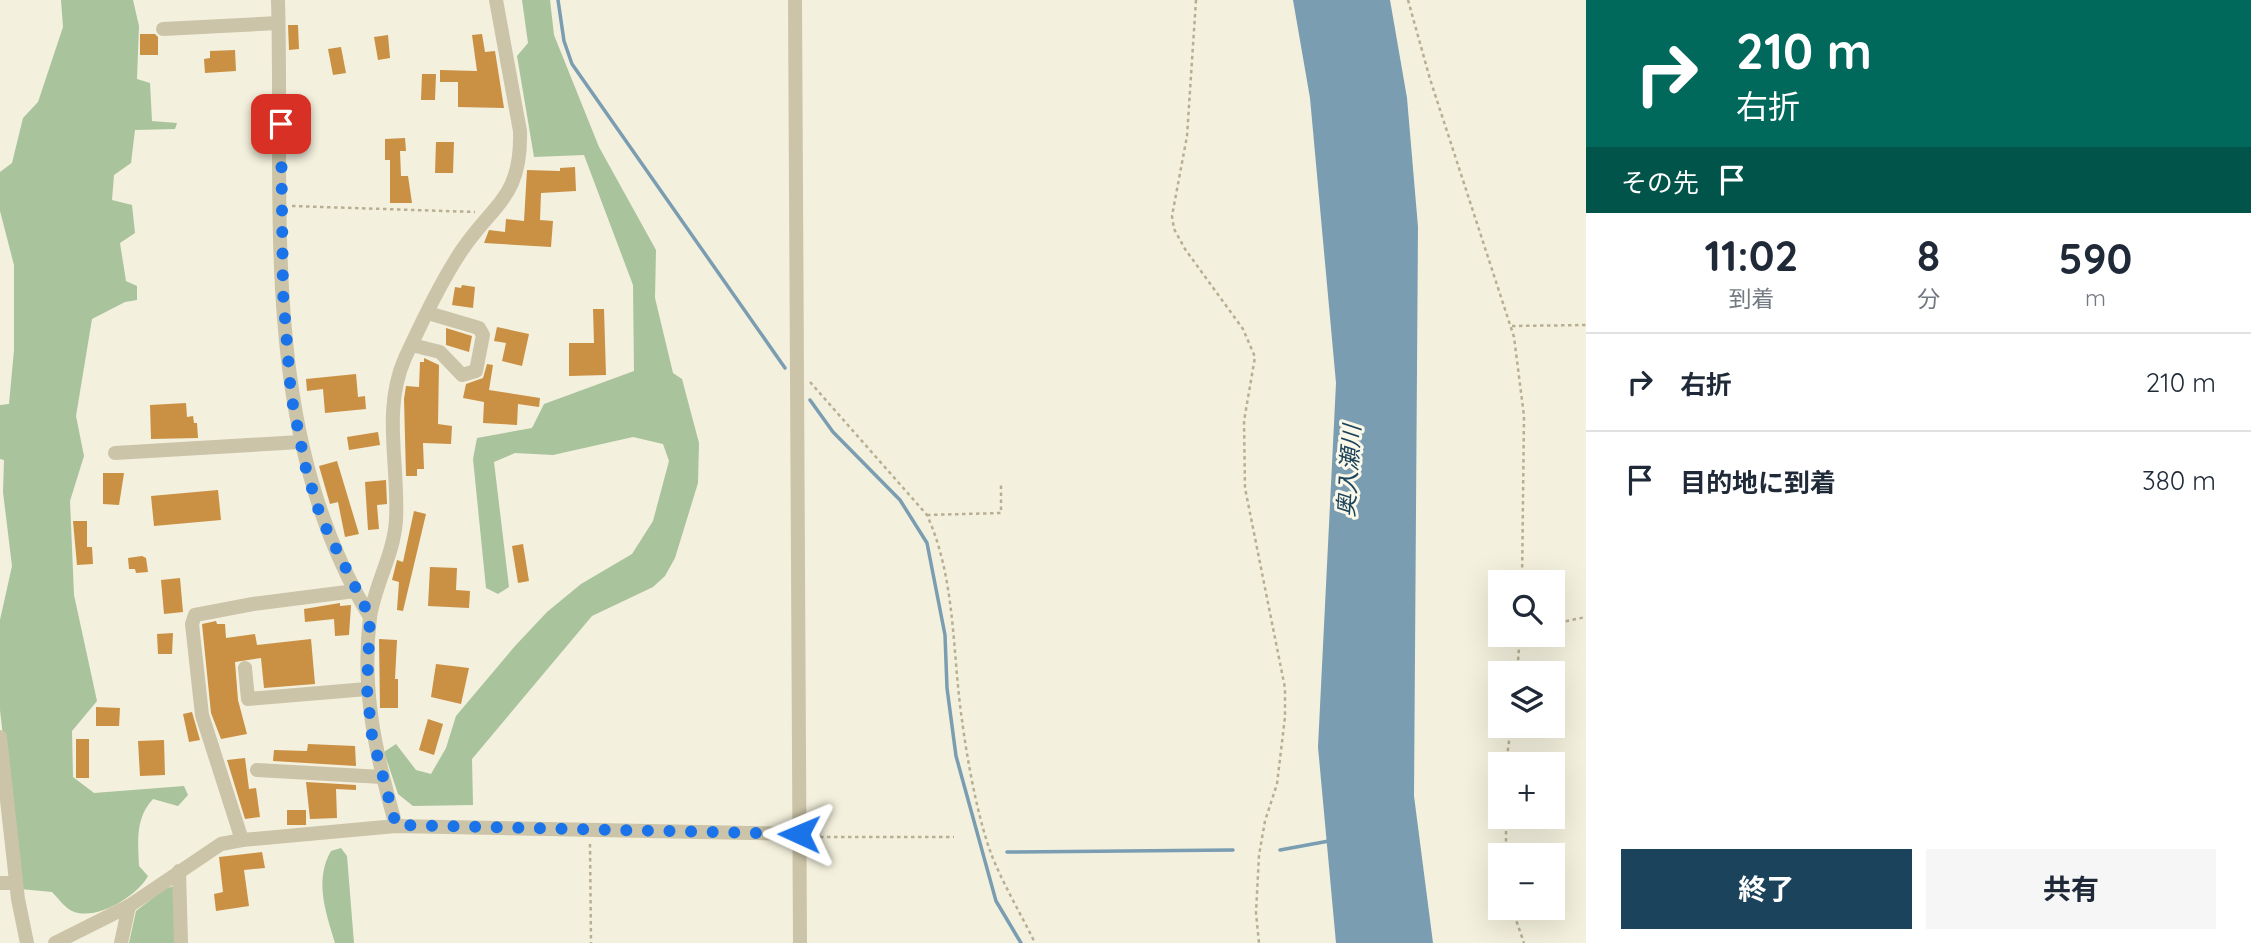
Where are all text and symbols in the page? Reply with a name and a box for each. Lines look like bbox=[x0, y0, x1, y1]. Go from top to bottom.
text: 210 m bbox=[1736, 20, 1872, 81]
icon: right bbox=[1621, 28, 1712, 119]
text: 右折 bbox=[1736, 86, 1800, 126]
pin bbox=[251, 94, 311, 154]
icon: arrive bbox=[262, 105, 300, 143]
icon: arrive bbox=[1713, 161, 1751, 199]
text: その先 bbox=[1621, 166, 1699, 199]
text: 11:02 bbox=[1705, 229, 1798, 282]
text: 8 bbox=[1917, 229, 1940, 282]
text: 590 bbox=[2059, 232, 2132, 285]
text: m bbox=[2085, 283, 2106, 312]
text: 到着 bbox=[1728, 284, 1774, 313]
text: 分 bbox=[1917, 284, 1940, 313]
icon: right bbox=[1621, 363, 1659, 401]
text: 210 m bbox=[2146, 366, 2216, 399]
text: 右折 bbox=[1680, 368, 1732, 401]
water label: 奥入瀬川 bbox=[1331, 421, 1366, 518]
icon: arrive bbox=[1621, 461, 1659, 499]
text: 380 m bbox=[2142, 464, 2216, 497]
text: 目的地に到着 bbox=[1680, 466, 1836, 499]
map controls bbox=[1488, 570, 1565, 920]
button: search bbox=[1488, 570, 1565, 647]
button: layers bbox=[1488, 661, 1565, 738]
button: + bbox=[1488, 752, 1565, 829]
position arrow bbox=[762, 797, 836, 871]
button: − bbox=[1488, 843, 1565, 920]
button: 終了 bbox=[1621, 849, 1912, 929]
button: 共有 bbox=[1926, 849, 2216, 929]

